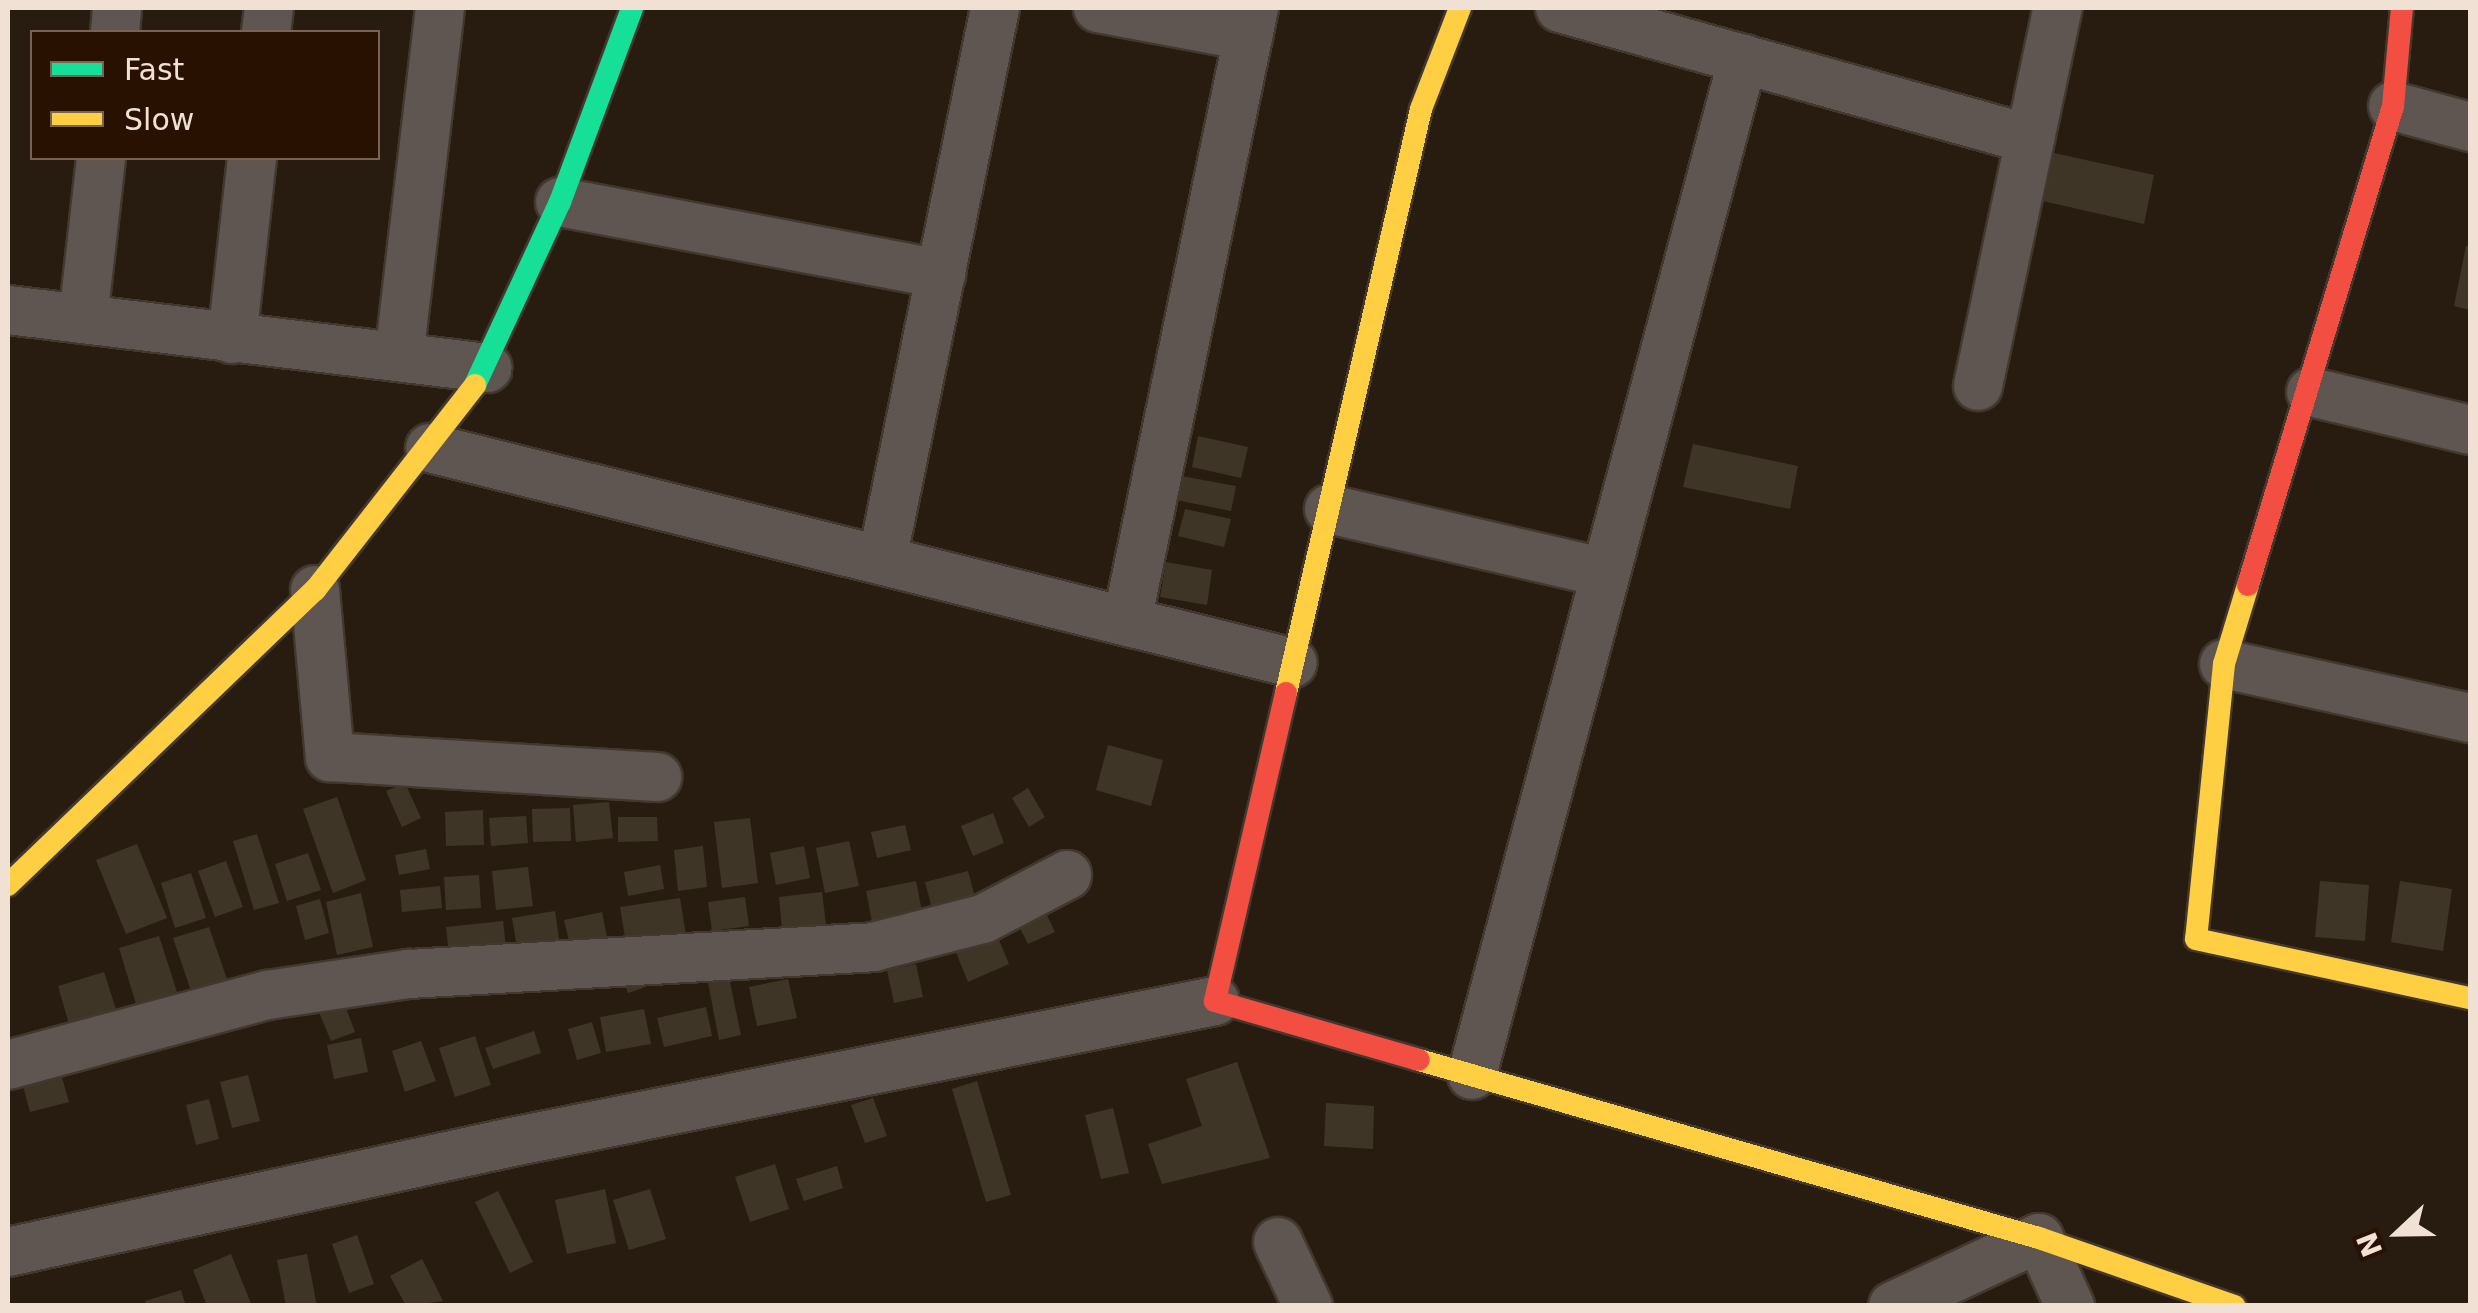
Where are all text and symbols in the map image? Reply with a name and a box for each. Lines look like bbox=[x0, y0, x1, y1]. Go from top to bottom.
legend bbox=[30, 30, 380, 160]
text: Fast bbox=[124, 52, 184, 87]
text: Slow bbox=[124, 102, 194, 137]
north arrow bbox=[2348, 1183, 2448, 1283]
text: N bbox=[2350, 1227, 2389, 1261]

